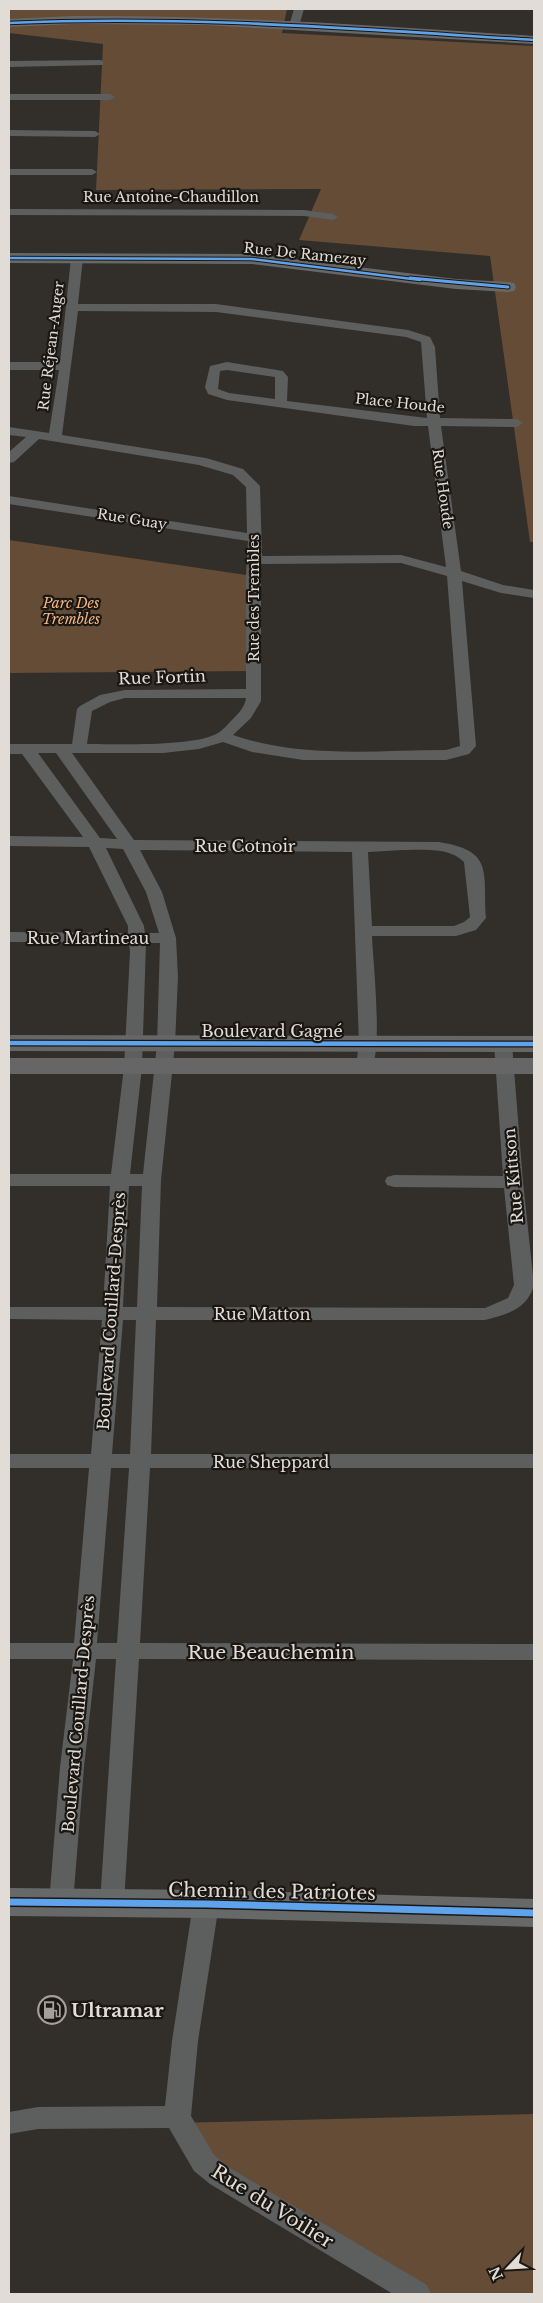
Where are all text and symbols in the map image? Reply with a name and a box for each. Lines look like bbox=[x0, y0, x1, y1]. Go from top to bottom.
street label: Rue Antoine-Chaudillon bbox=[83, 188, 259, 206]
street label: Rue De Ramezay bbox=[243, 239, 367, 269]
street label: Rue Réjean-Auger bbox=[34, 280, 68, 412]
street label: Place Houde bbox=[354, 389, 446, 417]
street label: Rue Houde bbox=[428, 448, 458, 530]
street label: Rue Guay bbox=[96, 505, 168, 533]
street label: Rue des Trembles bbox=[245, 534, 263, 662]
park label: Parc Des Trembles bbox=[42, 594, 100, 628]
street label: Rue Fortin bbox=[118, 665, 206, 689]
street label: Rue Cotnoir bbox=[194, 836, 296, 856]
street label: Rue Martineau bbox=[27, 928, 149, 948]
street label: Boulevard Gagné bbox=[201, 1021, 343, 1041]
street label: Rue Kittson bbox=[499, 1127, 527, 1225]
street label: Boulevard Couillard-Desprès bbox=[93, 1191, 129, 1431]
street label: Rue Matton bbox=[214, 1304, 310, 1324]
street label: Rue Sheppard bbox=[213, 1452, 329, 1472]
street label: Boulevard Couillard-Desprès bbox=[58, 1594, 98, 1834]
street label: Rue Beauchemin bbox=[188, 1641, 354, 1664]
street label: Chemin des Patriotes bbox=[168, 1878, 376, 1905]
fuel station icon: Ultramar bbox=[37, 1995, 67, 2025]
place label: Ultramar bbox=[71, 1999, 164, 2022]
street label: Rue du Voilier bbox=[208, 2160, 338, 2253]
north arrow bbox=[483, 2243, 533, 2293]
text: N bbox=[485, 2264, 507, 2283]

